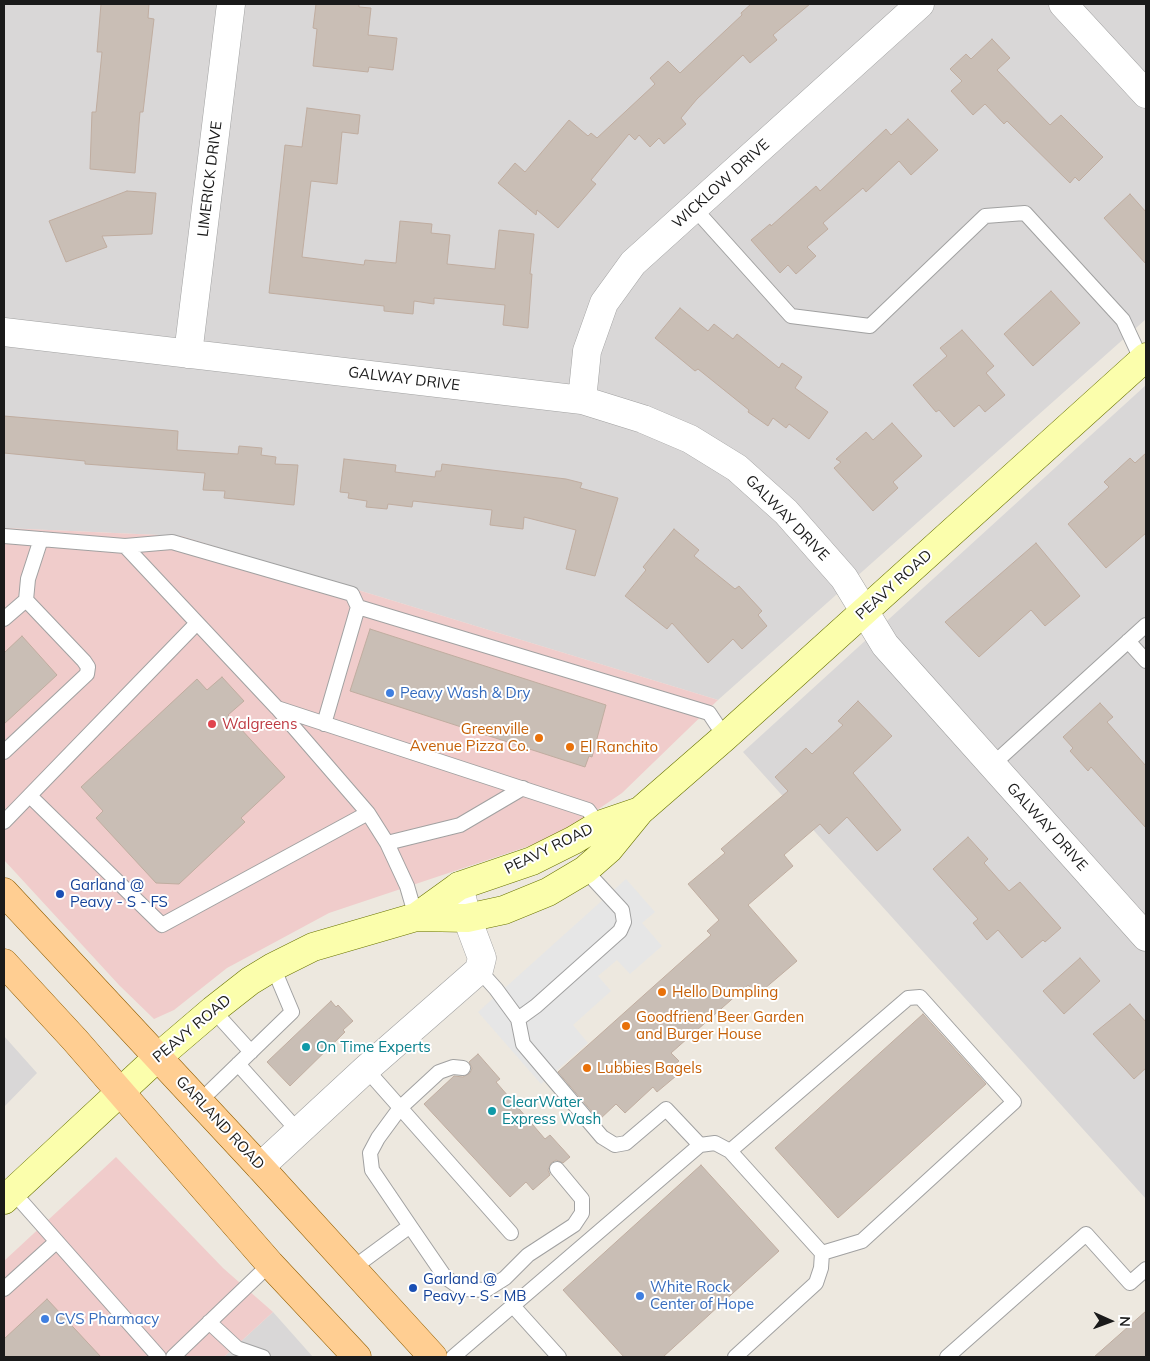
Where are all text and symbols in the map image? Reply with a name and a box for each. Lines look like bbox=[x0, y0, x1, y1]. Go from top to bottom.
street label: LIMERICK DRIVE bbox=[194, 120, 226, 238]
street label: WICKLOW DRIVE bbox=[669, 136, 773, 232]
street label: GALWAY DRIVE bbox=[347, 363, 461, 395]
street label: GALWAY DRIVE bbox=[741, 471, 833, 565]
street label: PEAVY ROAD bbox=[852, 546, 936, 624]
place label: Peavy Wash & Dry bbox=[400, 684, 531, 702]
marker: Peavy Wash & Dry bbox=[384, 687, 396, 699]
place label: Walgreens bbox=[222, 715, 297, 733]
marker: Walgreens bbox=[206, 718, 218, 730]
place label: Greenville Avenue Pizza Co. bbox=[410, 720, 529, 755]
marker: Greenville Avenue Pizza Co. bbox=[533, 732, 545, 744]
place label: El Ranchito bbox=[580, 738, 658, 756]
marker: El Ranchito bbox=[564, 741, 576, 753]
street label: GALWAY DRIVE bbox=[1003, 779, 1091, 875]
street label: PEAVY ROAD bbox=[502, 820, 596, 878]
place label: Garland @ Peavy - S - FS bbox=[70, 876, 168, 911]
marker: Garland @ Peavy - S - FS bbox=[54, 888, 66, 900]
place label: Hello Dumpling bbox=[672, 983, 778, 1001]
marker: Hello Dumpling bbox=[656, 986, 668, 998]
street label: PEAVY ROAD bbox=[149, 991, 235, 1067]
place label: Goodfriend Beer Garden and Burger House bbox=[636, 1008, 804, 1043]
marker: Goodfriend Beer Garden and Burger House bbox=[620, 1020, 632, 1032]
place label: On Time Experts bbox=[316, 1038, 431, 1056]
marker: On Time Experts bbox=[300, 1041, 312, 1053]
place label: Lubbies Bagels bbox=[597, 1059, 702, 1077]
marker: Lubbies Bagels bbox=[581, 1062, 593, 1074]
street label: GARLAND ROAD bbox=[172, 1072, 268, 1174]
place label: ClearWater Express Wash bbox=[502, 1093, 601, 1128]
marker: ClearWater Express Wash bbox=[486, 1105, 498, 1117]
place label: Garland @ Peavy - S - MB bbox=[423, 1270, 527, 1305]
place label: White Rock Center of Hope bbox=[650, 1278, 754, 1313]
marker: Garland @ Peavy - S - MB bbox=[407, 1282, 419, 1294]
marker: White Rock Center of Hope bbox=[634, 1290, 646, 1302]
north arrow bbox=[1085, 1296, 1135, 1346]
place label: CVS Pharmacy bbox=[55, 1310, 159, 1328]
marker: CVS Pharmacy bbox=[39, 1313, 51, 1325]
text: N bbox=[1116, 1316, 1134, 1327]

